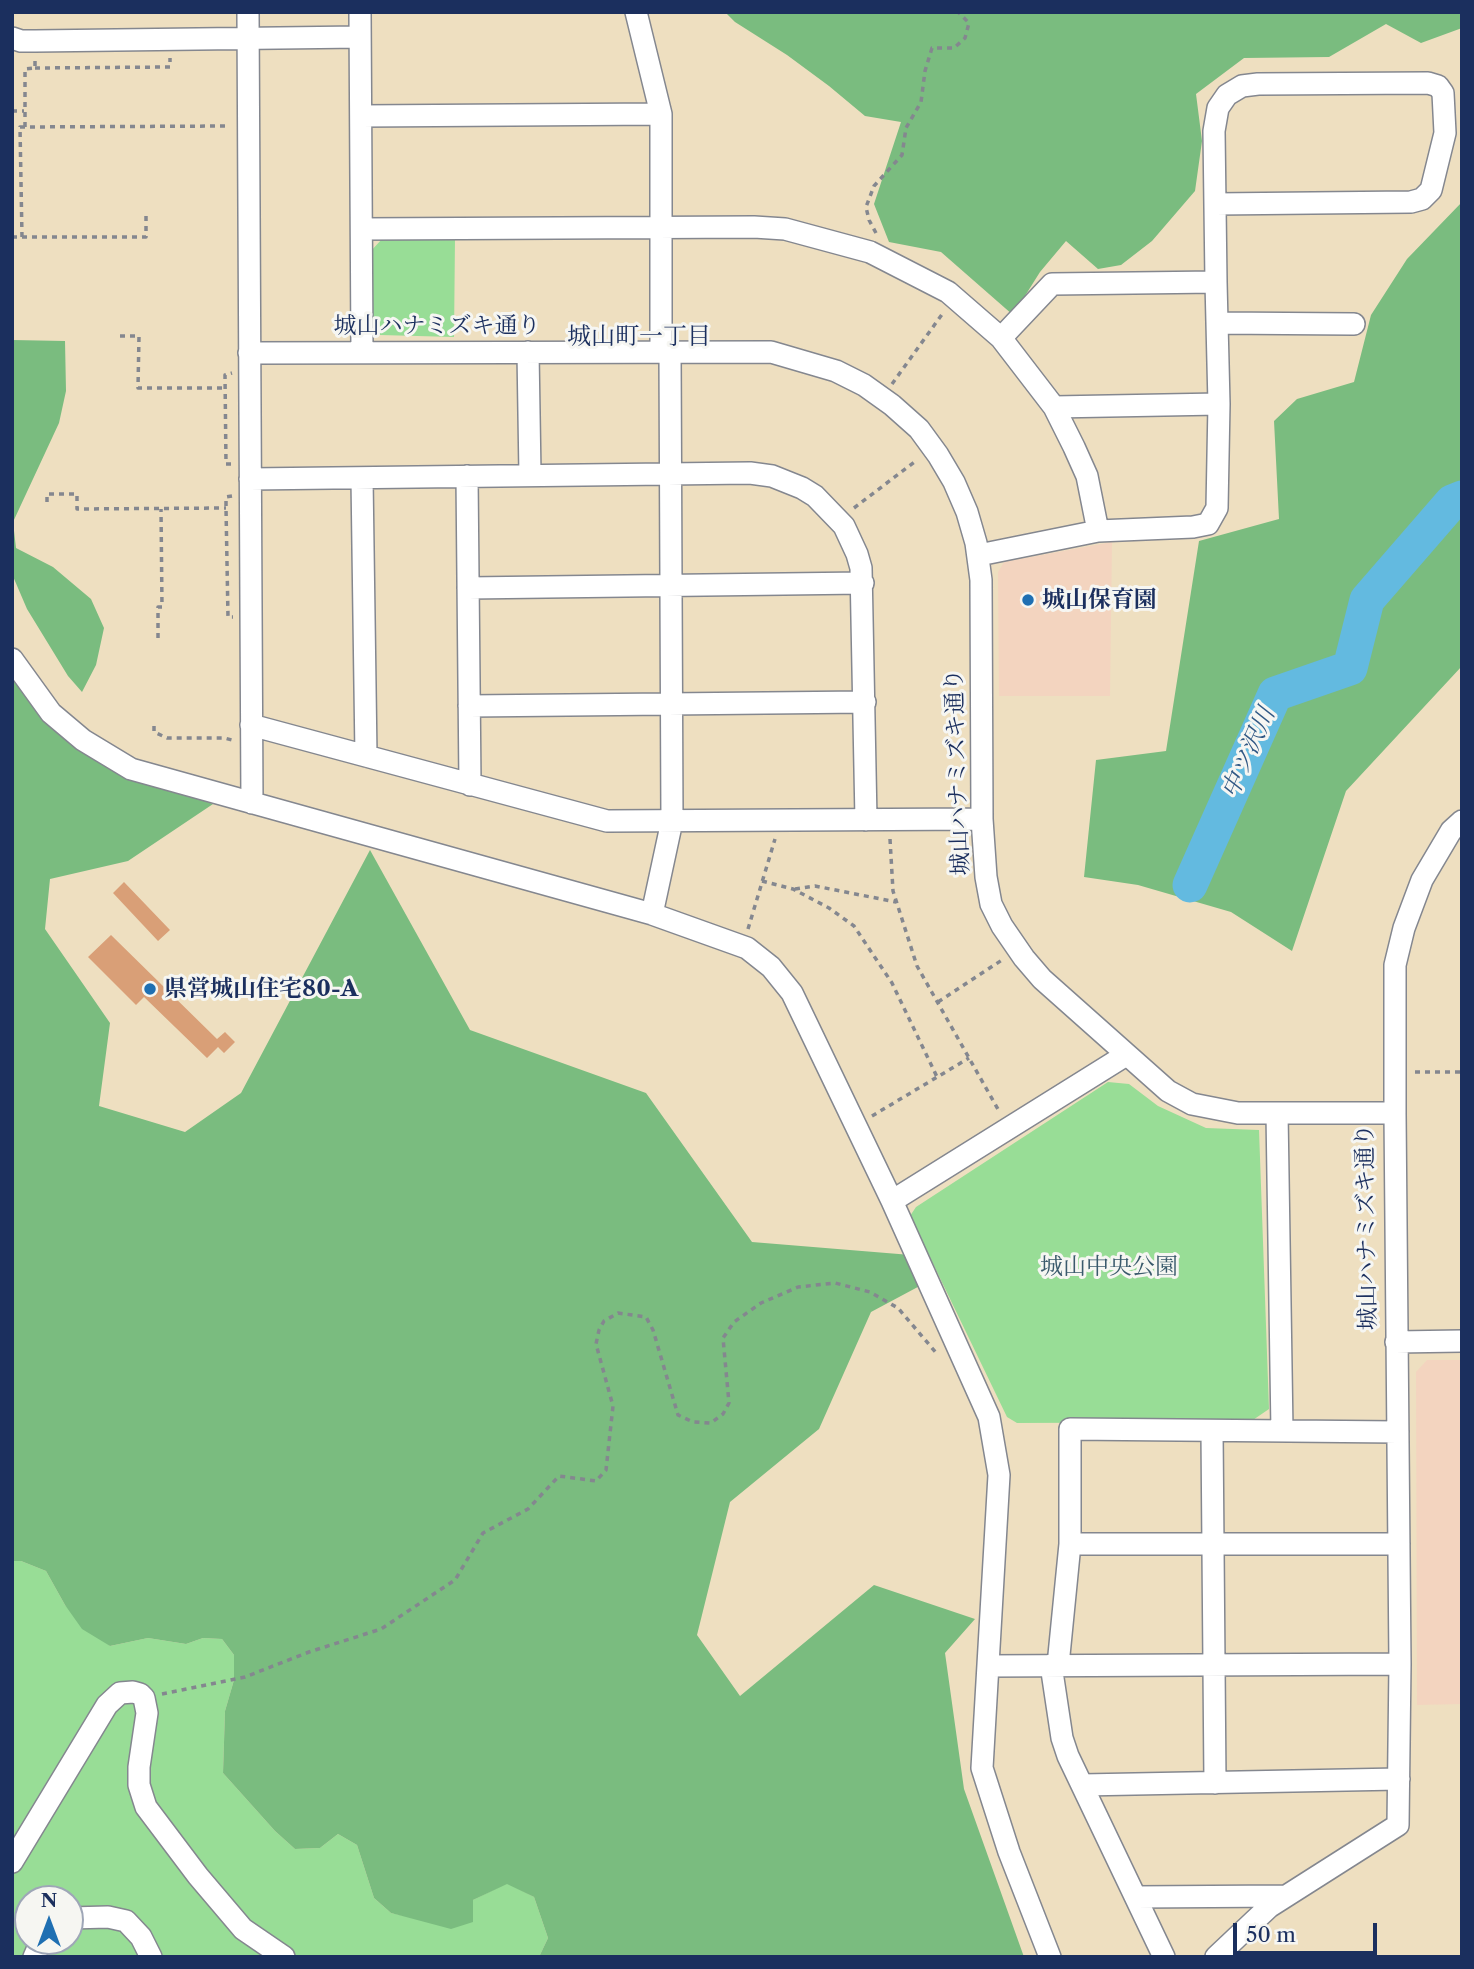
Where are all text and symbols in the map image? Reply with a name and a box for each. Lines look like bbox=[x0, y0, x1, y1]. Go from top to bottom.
street label: 城山ハナミズキ通り bbox=[334, 312, 540, 340]
district label: 城山町一丁目 bbox=[567, 323, 711, 351]
place label: 城山保育園 bbox=[1042, 586, 1157, 614]
marker: 城山保育園 bbox=[1020, 592, 1036, 608]
street label: 城山ハナミズキ通り bbox=[941, 668, 975, 876]
water label: 中ツ沢川 bbox=[1216, 703, 1282, 803]
place label: 県営城山住宅80-A bbox=[164, 975, 358, 1003]
marker: 県営城山住宅80-A bbox=[142, 981, 158, 997]
street label: 城山ハナミズキ通り bbox=[1351, 1123, 1383, 1331]
park label: 城山中央公園 bbox=[1040, 1253, 1178, 1281]
north arrow bbox=[14, 1885, 84, 1955]
text: N bbox=[41, 1889, 57, 1912]
scale bar bbox=[1236, 1910, 1380, 1954]
text: 50 m bbox=[1246, 1922, 1296, 1947]

